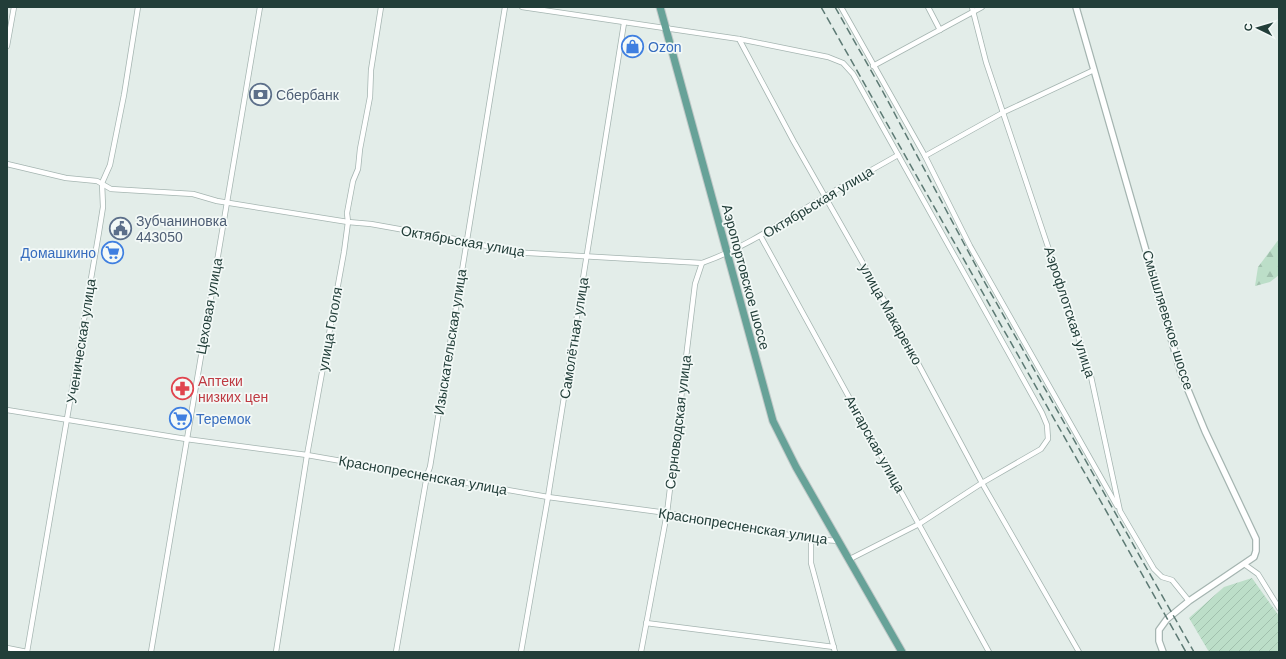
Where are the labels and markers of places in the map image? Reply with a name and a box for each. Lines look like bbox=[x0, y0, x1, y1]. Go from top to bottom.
shop icon: Ozon bbox=[620, 34, 646, 60]
place label: Ozon bbox=[648, 39, 681, 55]
bank icon: Сбербанк bbox=[247, 82, 273, 108]
place label: Сбербанк bbox=[276, 87, 340, 103]
place label: Зубчаниновка 443050 bbox=[136, 213, 227, 245]
public building icon: Зубчаниновка 443050 bbox=[108, 216, 134, 242]
supermarket icon: Домашкино bbox=[99, 240, 125, 266]
place label: Домашкино bbox=[20, 245, 96, 261]
place label: Аптеки низких цен bbox=[198, 373, 268, 405]
pharmacy icon: Аптеки низких цен bbox=[169, 376, 195, 402]
supermarket icon: Теремок bbox=[167, 406, 193, 432]
place label: Теремок bbox=[196, 411, 252, 427]

